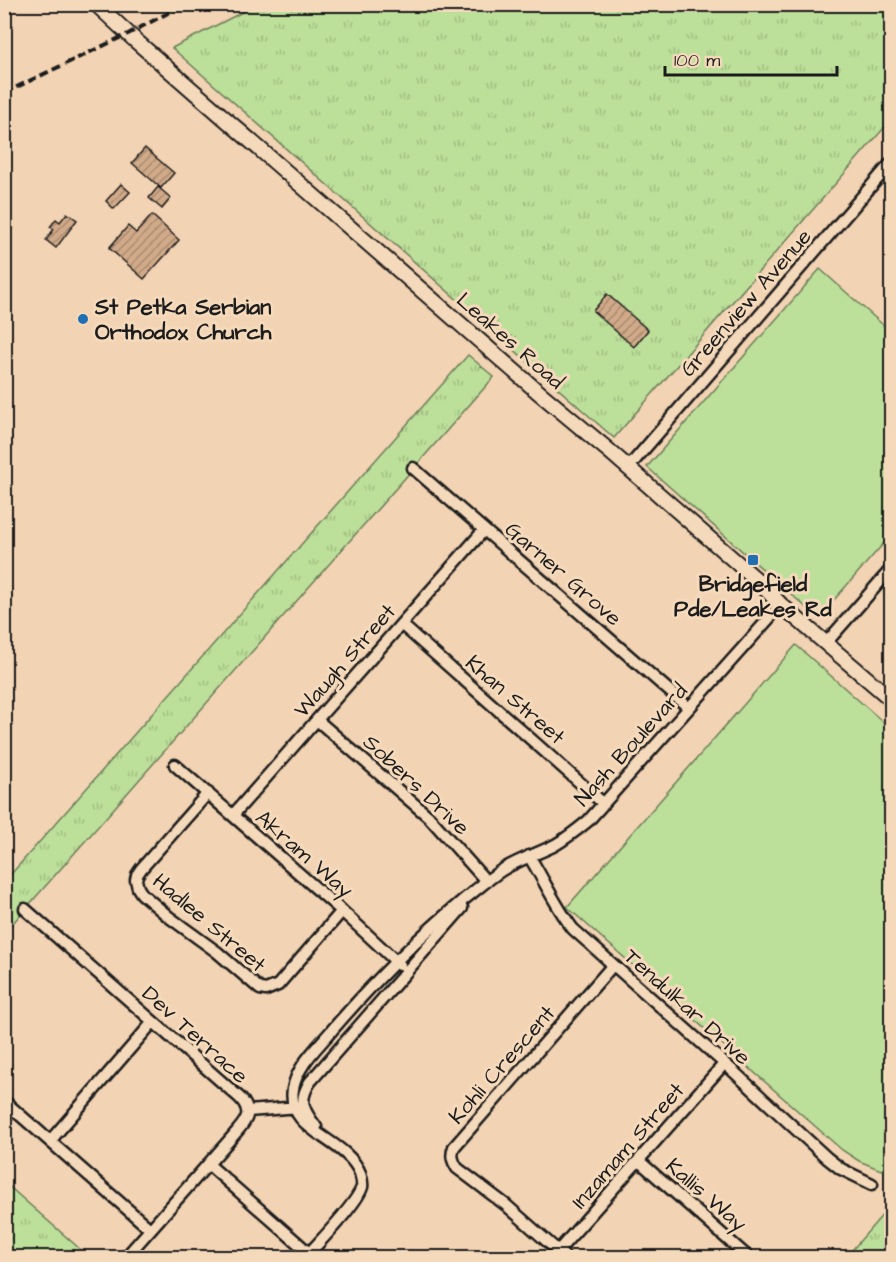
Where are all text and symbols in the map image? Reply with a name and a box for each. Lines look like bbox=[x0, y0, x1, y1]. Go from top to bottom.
scale bar bbox=[665, 39, 838, 77]
text: 100 m bbox=[674, 48, 720, 73]
street label: Greenview Avenue bbox=[673, 222, 819, 384]
street label: Leakes Road bbox=[449, 285, 571, 397]
place label: St Petka Serbian Orthodox Church bbox=[94, 292, 273, 348]
marker: St Petka Serbian Orthodox Church bbox=[76, 312, 90, 326]
street label: Garner Grove bbox=[498, 515, 628, 634]
marker: Bridgefield Pde/Leakes Rd bbox=[746, 553, 760, 567]
place label: Bridgefield Pde/Leakes Rd bbox=[674, 569, 833, 625]
street label: Waugh Street bbox=[287, 597, 404, 725]
street label: Khan Street bbox=[458, 648, 572, 752]
street label: Nash Boulevard bbox=[567, 677, 695, 813]
street label: Sobers Drive bbox=[356, 727, 476, 843]
street label: Akram Way bbox=[248, 803, 360, 906]
street label: Hadlee Street bbox=[146, 866, 273, 980]
street label: Tendulkar Drive bbox=[617, 942, 757, 1073]
street label: Dev Terrace bbox=[135, 979, 255, 1091]
street label: Kohli Crescent bbox=[442, 999, 563, 1131]
street label: Inzamam Street bbox=[564, 1076, 692, 1216]
street label: Kallis Way bbox=[658, 1151, 753, 1240]

